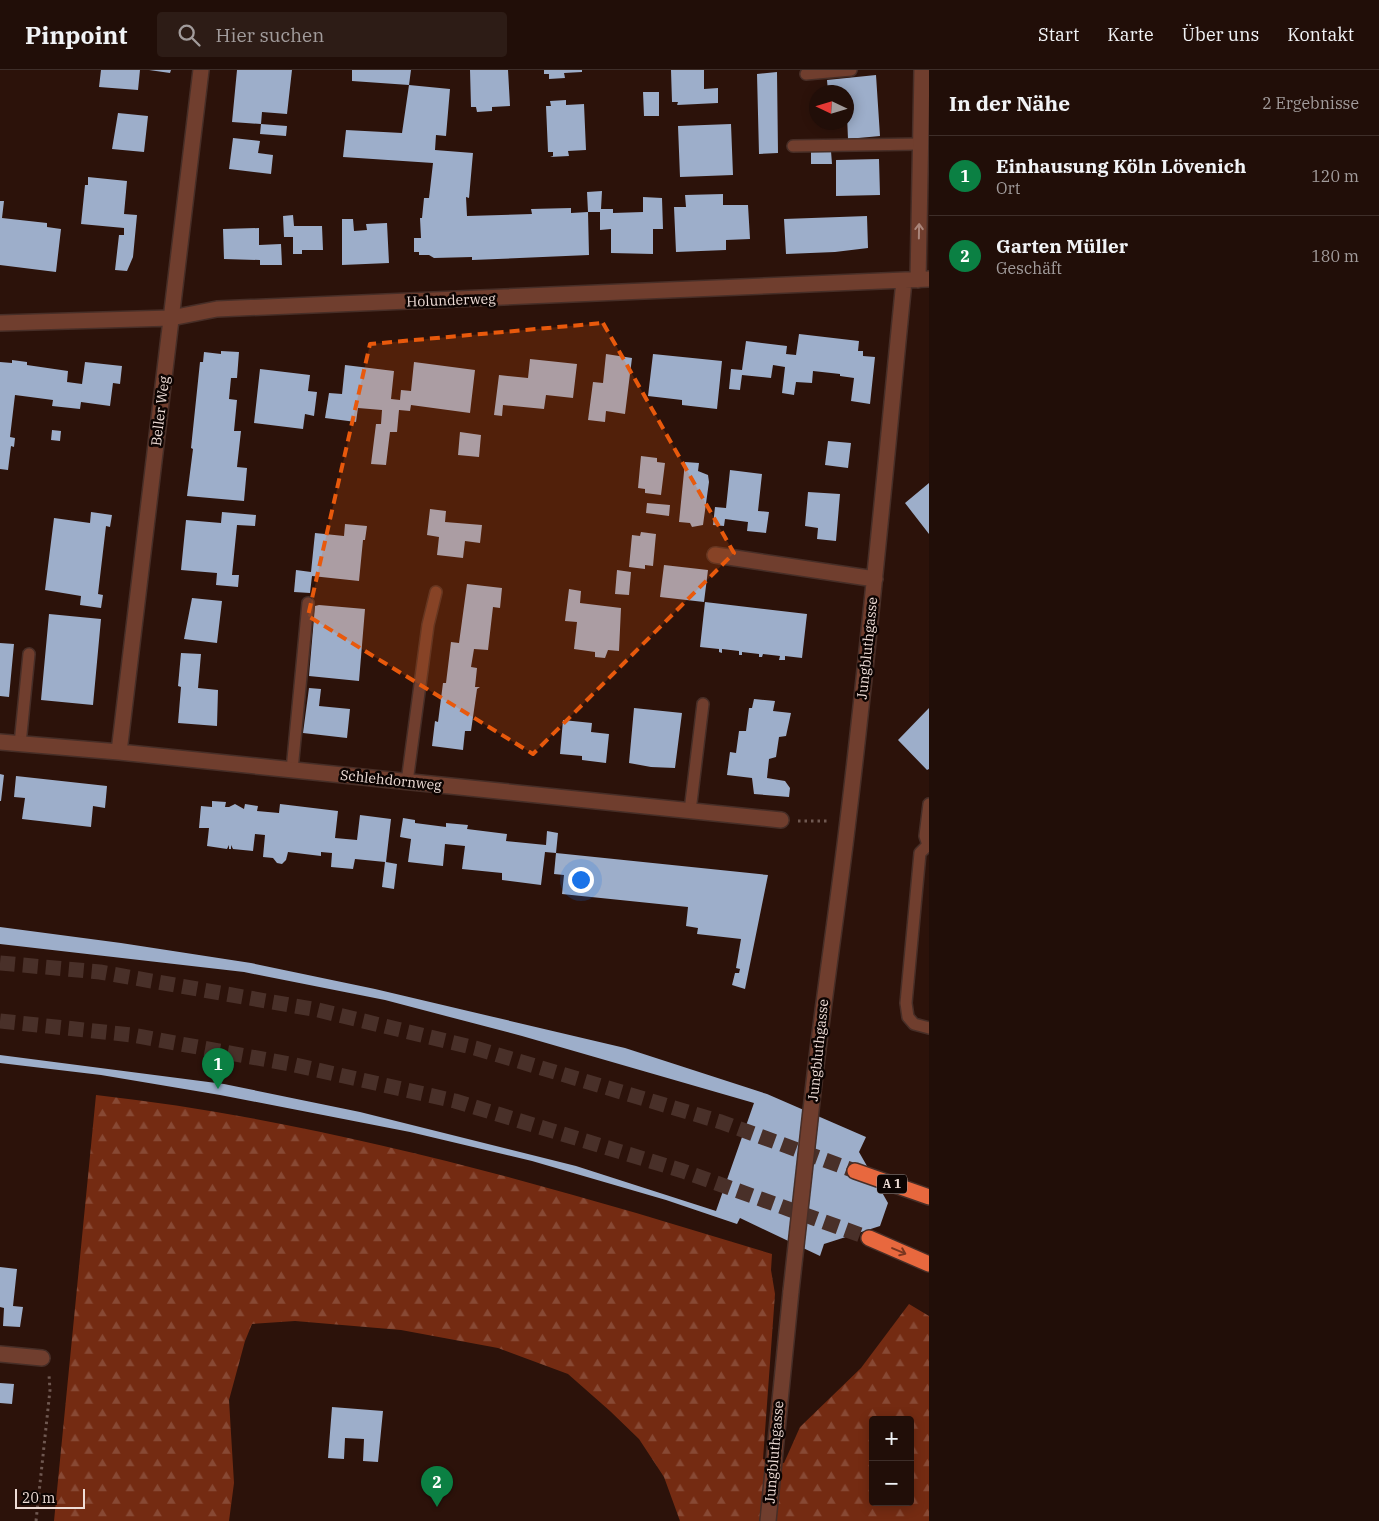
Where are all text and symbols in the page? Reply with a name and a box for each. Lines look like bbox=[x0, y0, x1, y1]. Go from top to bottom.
search box bbox=[157, 12, 507, 57]
text: Pinpoint bbox=[25, 19, 127, 51]
icon: search bbox=[175, 21, 203, 49]
text: Hier suchen bbox=[215, 23, 324, 47]
text: Start bbox=[1038, 23, 1079, 46]
text: Karte bbox=[1107, 23, 1154, 46]
text: Über uns bbox=[1182, 23, 1259, 46]
text: Kontakt bbox=[1287, 23, 1354, 46]
north arrow bbox=[809, 85, 854, 130]
text: In der Nähe bbox=[949, 89, 1070, 117]
text: 2 Ergebnisse bbox=[1262, 93, 1359, 113]
text: Einhausung Köln Lövenich bbox=[996, 154, 1246, 178]
text: 1 bbox=[960, 166, 970, 186]
text: 120 m bbox=[1311, 166, 1359, 186]
text: Ort bbox=[996, 178, 1020, 198]
one-way arrow bbox=[914, 223, 923, 239]
text: Garten Müller bbox=[996, 234, 1128, 258]
text: 2 bbox=[960, 246, 970, 266]
text: 180 m bbox=[1311, 246, 1359, 266]
text: Geschäft bbox=[996, 258, 1062, 278]
street label: Holunderweg bbox=[406, 289, 496, 311]
street label: Beller Weg bbox=[147, 375, 173, 447]
street label: Jungbluthgasse bbox=[853, 596, 881, 700]
street label: Schlehdornweg bbox=[339, 766, 443, 794]
your location bbox=[568, 867, 594, 893]
street label: Jungbluthgasse bbox=[804, 998, 832, 1102]
pin: 1 bbox=[202, 1048, 234, 1089]
road number: A 1 bbox=[877, 1174, 907, 1194]
one-way arrow bbox=[891, 1247, 906, 1257]
street label: Jungbluthgasse bbox=[761, 1400, 787, 1504]
map controls bbox=[869, 1416, 914, 1506]
button: + bbox=[869, 1416, 914, 1461]
button: − bbox=[869, 1461, 914, 1506]
pin: 2 bbox=[421, 1466, 453, 1507]
scale bar bbox=[15, 1486, 85, 1509]
text: 20 m bbox=[22, 1489, 55, 1507]

